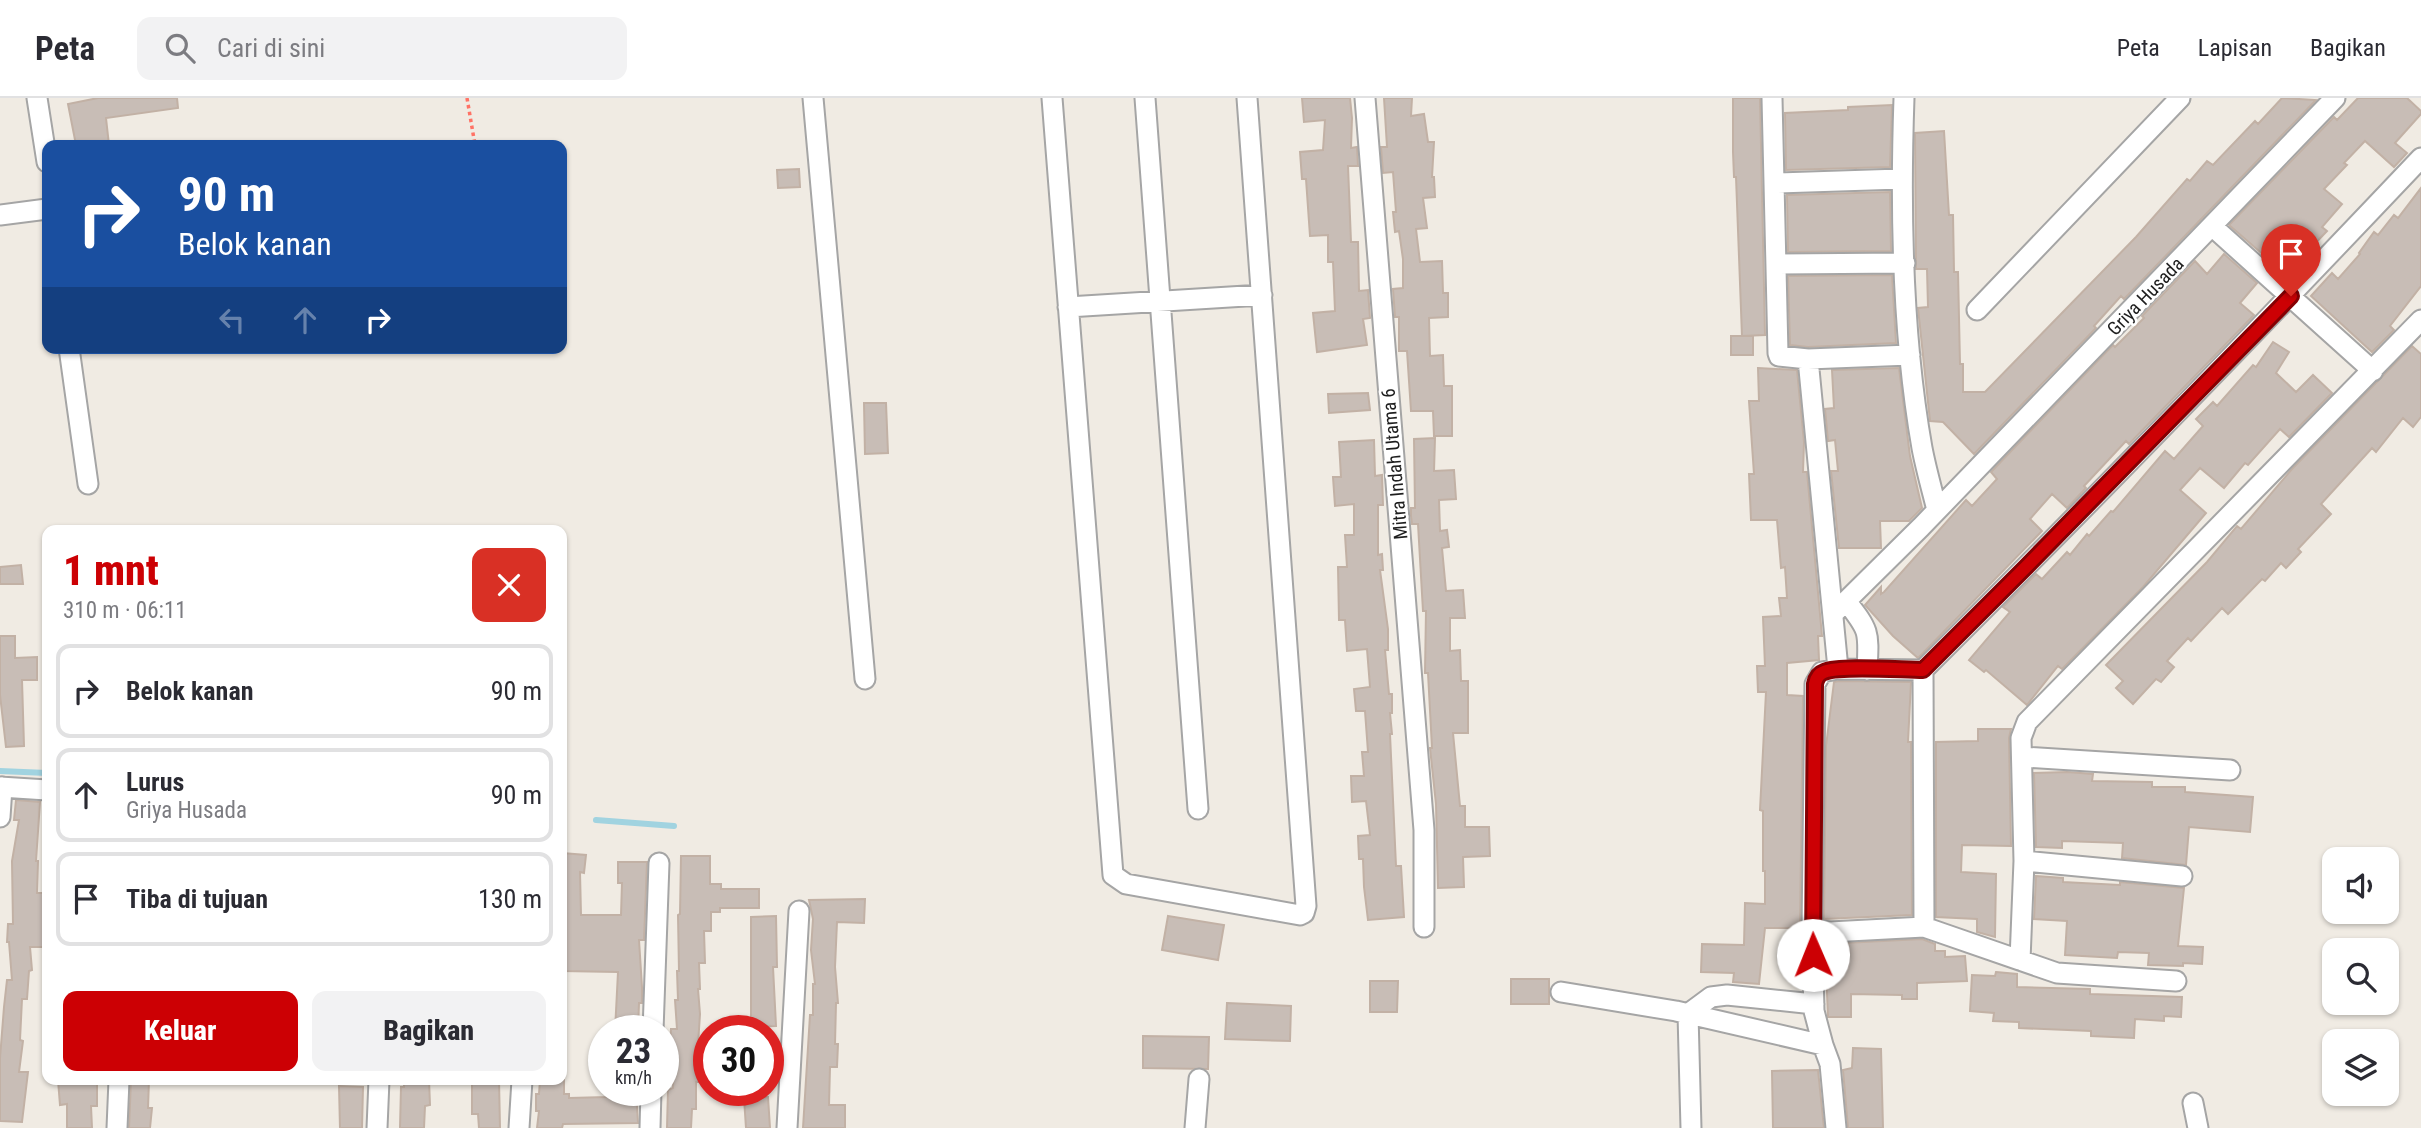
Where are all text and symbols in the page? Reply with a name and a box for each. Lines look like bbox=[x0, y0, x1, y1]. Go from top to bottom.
search box bbox=[137, 17, 627, 80]
text: Peta bbox=[35, 29, 95, 68]
icon: search bbox=[161, 29, 199, 67]
text: Cari di sini bbox=[217, 33, 325, 63]
text: Peta bbox=[2117, 34, 2160, 62]
text: Lapisan bbox=[2198, 34, 2272, 62]
text: Bagikan bbox=[2310, 34, 2386, 62]
text: 90 m bbox=[178, 166, 275, 223]
icon: right bbox=[63, 168, 154, 259]
pin bbox=[2261, 224, 2321, 296]
text: Belok kanan bbox=[178, 225, 332, 263]
icon: arrive bbox=[2272, 235, 2310, 273]
street label: Griya Husada bbox=[2102, 252, 2188, 340]
icon: left bbox=[213, 301, 251, 339]
icon: ahead bbox=[286, 301, 324, 339]
icon: right bbox=[359, 301, 397, 339]
street label: Mitra Indah Utama 6 bbox=[1376, 387, 1413, 541]
text: 1 mnt bbox=[63, 546, 159, 595]
button: close bbox=[472, 548, 546, 622]
text: 310 m · 06:11 bbox=[63, 597, 187, 624]
icon: right bbox=[67, 672, 105, 710]
text: Belok kanan bbox=[126, 676, 253, 706]
text: 90 m bbox=[491, 676, 542, 706]
text: Lurus bbox=[126, 767, 184, 797]
icon: ahead bbox=[67, 776, 105, 814]
text: 90 m bbox=[491, 780, 542, 810]
text: Griya Husada bbox=[126, 797, 247, 824]
map controls bbox=[2322, 847, 2399, 1106]
button: sound bbox=[2322, 847, 2399, 924]
icon: arrive bbox=[67, 880, 105, 918]
text: Tiba di tujuan bbox=[126, 884, 268, 914]
text: 130 m bbox=[478, 884, 542, 914]
position arrow bbox=[1776, 918, 1850, 992]
button: search bbox=[2322, 938, 2399, 1015]
button: Keluar bbox=[63, 991, 298, 1071]
button: Bagikan bbox=[312, 991, 546, 1071]
speed limit sign: 30 bbox=[693, 1015, 784, 1106]
button: layers bbox=[2322, 1029, 2399, 1106]
text: 23 bbox=[616, 1031, 651, 1072]
text: km/h bbox=[615, 1067, 652, 1088]

